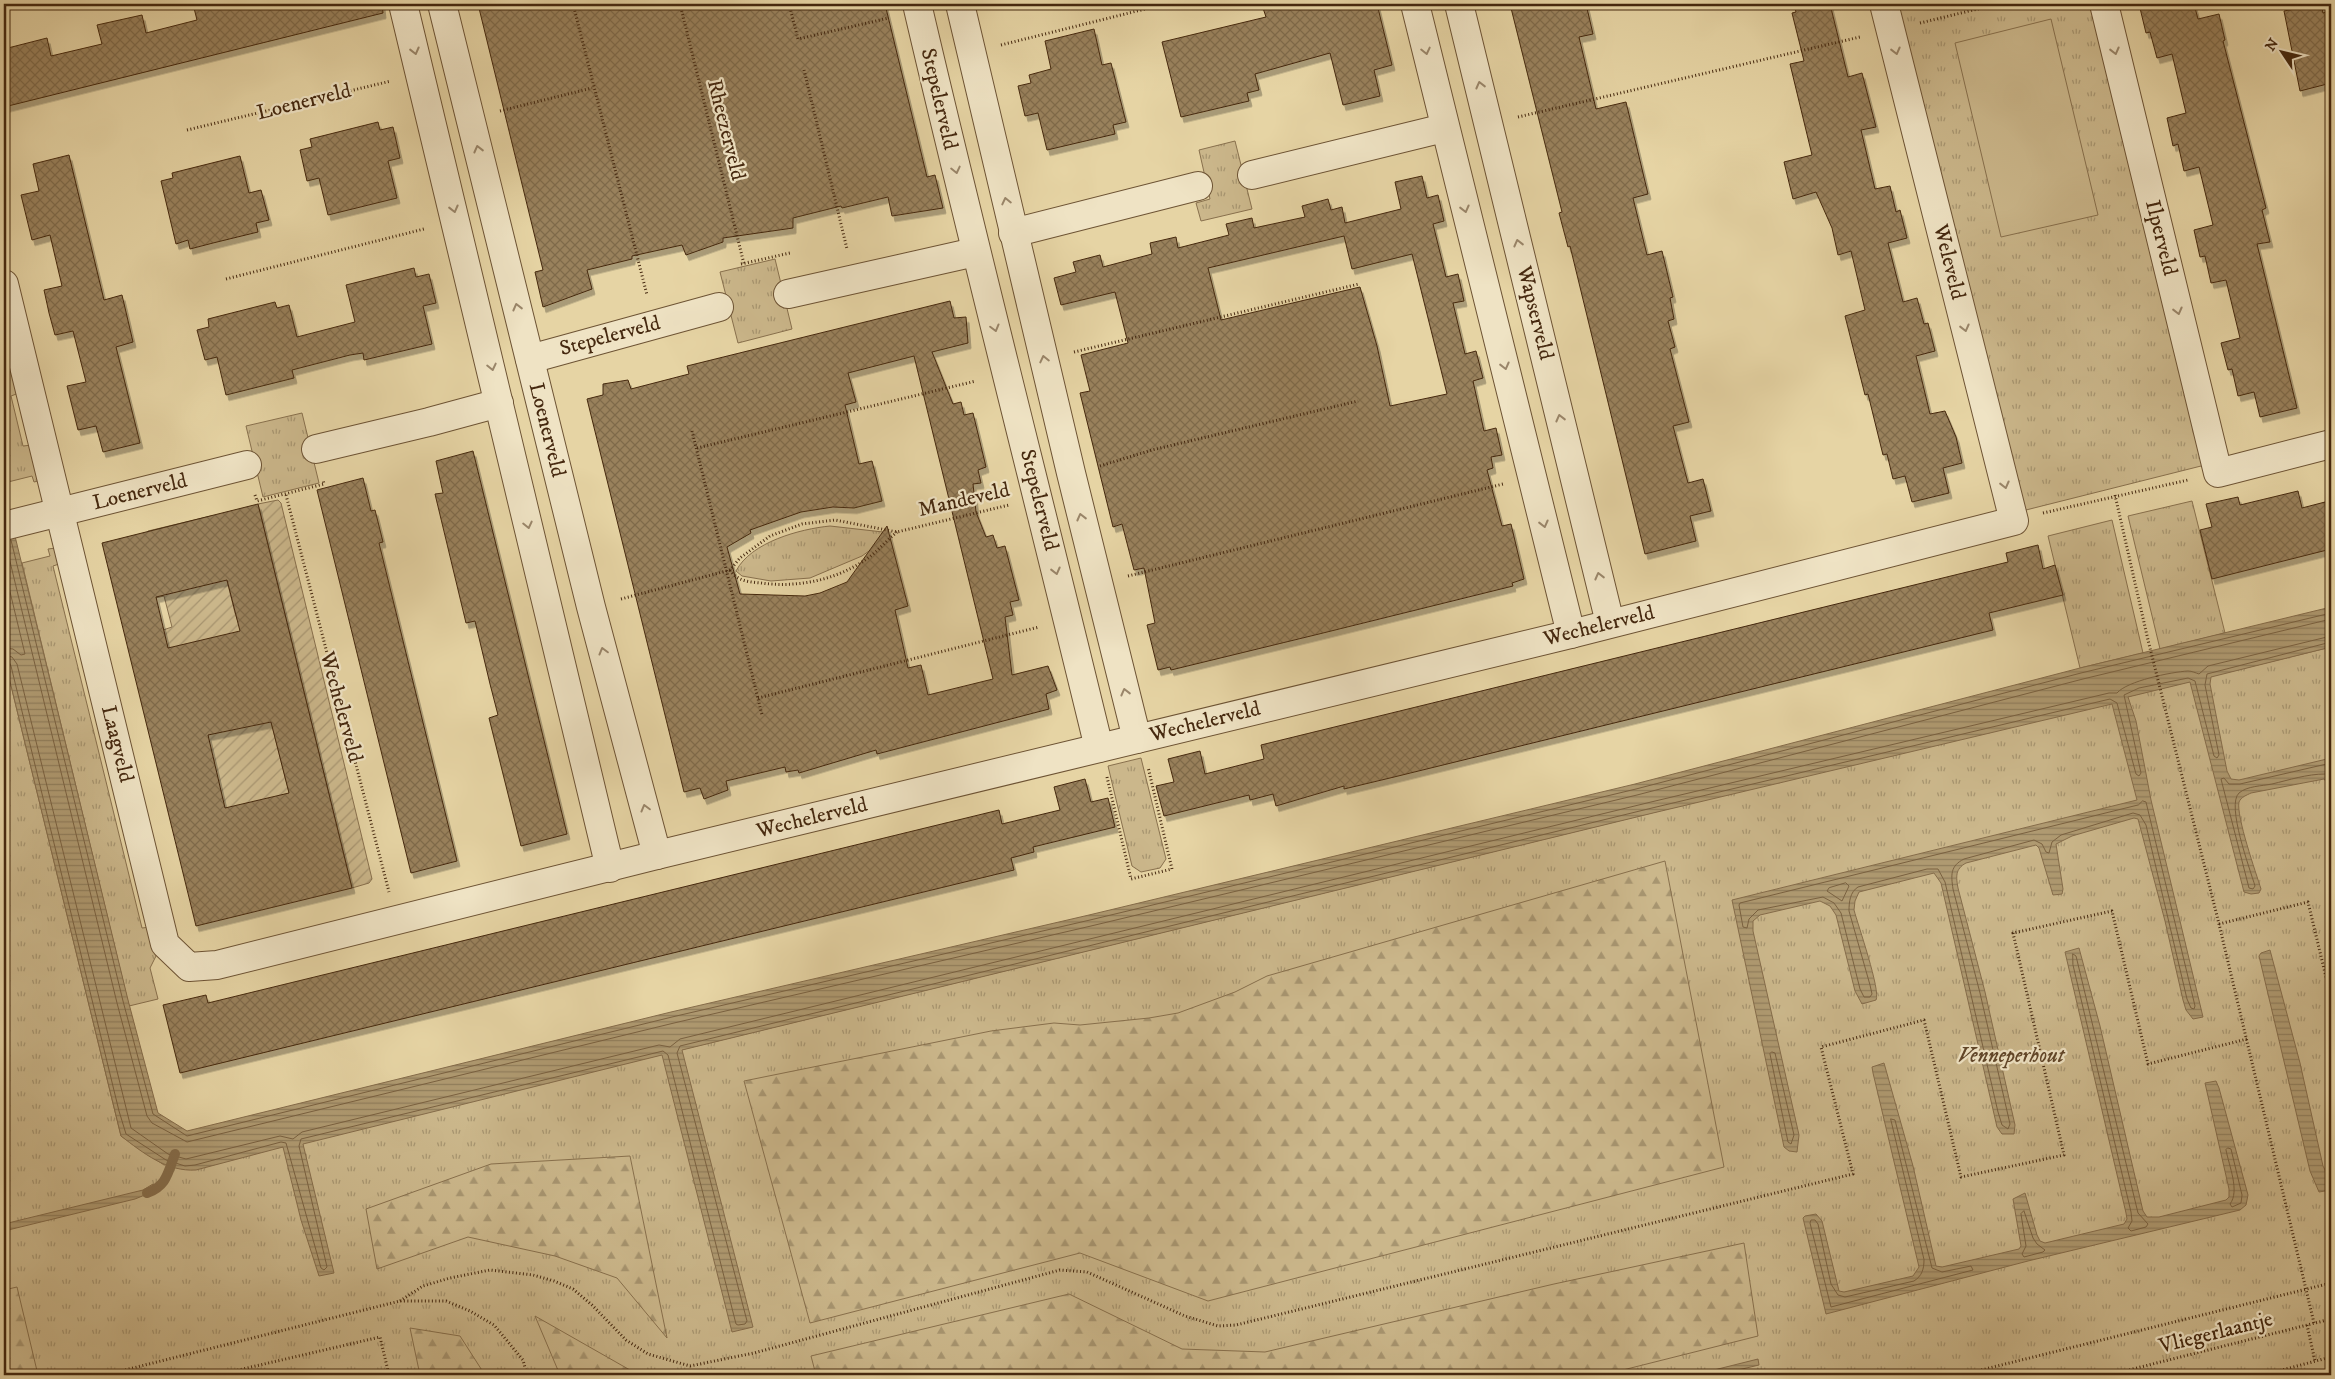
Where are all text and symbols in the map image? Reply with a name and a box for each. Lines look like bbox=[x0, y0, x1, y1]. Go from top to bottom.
north arrow bbox=[2258, 28, 2308, 78]
text: N bbox=[2261, 35, 2283, 55]
street label: Stepelerveld bbox=[915, 46, 963, 153]
one-way arrow bbox=[409, 47, 420, 55]
one-way arrow bbox=[1420, 47, 1431, 56]
one-way arrow bbox=[1890, 47, 1901, 56]
one-way arrow bbox=[2109, 47, 2120, 56]
street label: Rheezerveld bbox=[701, 77, 751, 184]
street label: Loenerveld bbox=[254, 78, 354, 126]
one-way arrow bbox=[1475, 81, 1486, 90]
one-way arrow bbox=[473, 144, 484, 153]
one-way arrow bbox=[950, 166, 961, 175]
one-way arrow bbox=[1001, 196, 1012, 205]
street label: Ilperveld bbox=[2139, 198, 2183, 279]
one-way arrow bbox=[448, 204, 459, 213]
one-way arrow bbox=[1459, 204, 1470, 213]
street label: Weleveld bbox=[1927, 221, 1971, 303]
one-way arrow bbox=[1513, 239, 1524, 248]
street label: Wapserveld bbox=[1511, 262, 1559, 363]
one-way arrow bbox=[512, 303, 522, 311]
one-way arrow bbox=[2172, 307, 2183, 316]
street label: Stepelerveld bbox=[557, 310, 664, 362]
one-way arrow bbox=[1960, 323, 1970, 331]
one-way arrow bbox=[989, 324, 1000, 333]
one-way arrow bbox=[1039, 354, 1050, 363]
one-way arrow bbox=[486, 362, 497, 371]
one-way arrow bbox=[1499, 362, 1510, 371]
street label: Loenerveld bbox=[523, 380, 571, 480]
one-way arrow bbox=[1556, 415, 1566, 423]
street label: Stepelerveld bbox=[1014, 447, 1064, 554]
street label: Loenerveld bbox=[90, 468, 190, 516]
street label: Mandeveld bbox=[916, 477, 1013, 523]
one-way arrow bbox=[1999, 481, 2010, 490]
one-way arrow bbox=[1076, 512, 1087, 521]
one-way arrow bbox=[1538, 520, 1549, 529]
one-way arrow bbox=[522, 521, 533, 530]
one-way arrow bbox=[1050, 566, 1061, 575]
one-way arrow bbox=[1594, 572, 1605, 581]
street label: Wechelerveld bbox=[1540, 600, 1658, 653]
one-way arrow bbox=[598, 646, 609, 655]
street label: Wechelerveld bbox=[314, 648, 368, 766]
one-way arrow bbox=[1120, 687, 1131, 696]
street label: Wechelerveld bbox=[1146, 696, 1264, 749]
street label: Laagveld bbox=[95, 703, 139, 786]
street label: Wechelerveld bbox=[753, 792, 871, 845]
one-way arrow bbox=[640, 804, 650, 812]
park label: Venneperhout bbox=[1958, 1043, 2066, 1069]
street label: Vliegerlaantje bbox=[2156, 1306, 2276, 1360]

